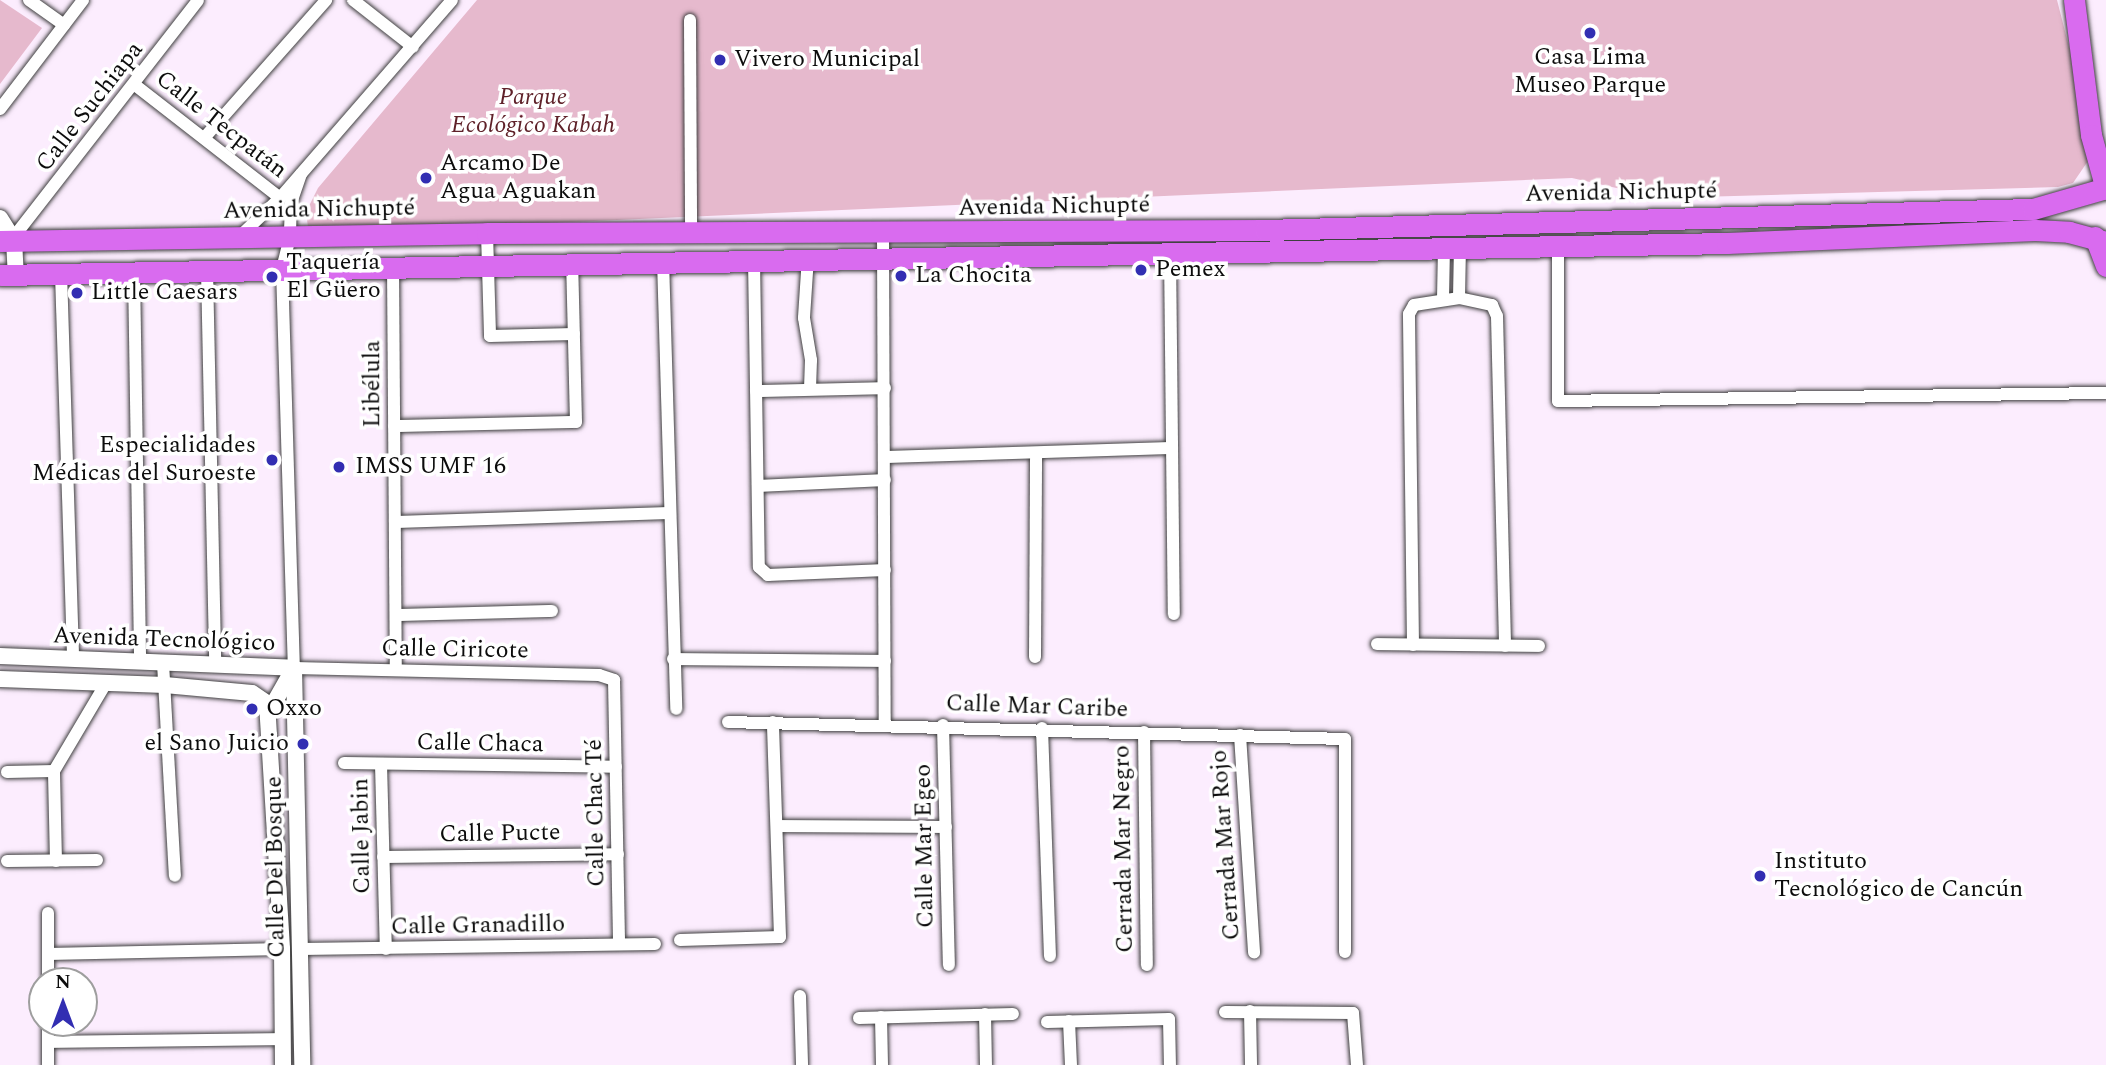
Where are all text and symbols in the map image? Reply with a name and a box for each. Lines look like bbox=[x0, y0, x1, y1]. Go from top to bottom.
marker: Casa Lima Museo Parque bbox=[1582, 25, 1598, 41]
street label: Calle Suchiapa bbox=[30, 36, 150, 178]
place label: Casa Lima Museo Parque bbox=[1514, 44, 1666, 100]
place label: Vivero Municipal bbox=[734, 46, 920, 74]
marker: Vivero Municipal bbox=[712, 52, 728, 68]
street label: Calle Tecpatán bbox=[150, 65, 292, 185]
park label: Parque Ecológico Kabah bbox=[451, 84, 615, 140]
place label: Arcamo De Agua Aguakan bbox=[440, 150, 596, 206]
marker: Arcamo De Agua Aguakan bbox=[418, 170, 434, 186]
street label: Avenida Nichupté bbox=[1525, 177, 1717, 209]
street label: Avenida Nichupté bbox=[958, 191, 1150, 223]
street label: Avenida Nichupté bbox=[223, 194, 415, 226]
place label: Taquería El Güero bbox=[286, 249, 381, 305]
place label: Pemex bbox=[1155, 256, 1225, 284]
place label: La Chocita bbox=[915, 262, 1032, 290]
marker: Pemex bbox=[1133, 262, 1149, 278]
marker: La Chocita bbox=[893, 268, 909, 284]
marker: Taquería El Güero bbox=[264, 269, 280, 285]
place label: Little Caesars bbox=[91, 279, 238, 307]
marker: Little Caesars bbox=[69, 285, 85, 301]
street label: Libélula bbox=[359, 340, 387, 428]
place label: Especialidades Médicas del Suroeste bbox=[32, 432, 256, 488]
marker: Especialidades Médicas del Suroeste bbox=[262, 450, 282, 470]
place label: IMSS UMF 16 bbox=[355, 453, 506, 481]
marker: IMSS UMF 16 bbox=[329, 457, 349, 477]
street label: Avenida Tecnológico bbox=[52, 622, 276, 658]
street label: Calle Ciricote bbox=[381, 634, 529, 666]
street label: Calle Mar Caribe bbox=[945, 689, 1129, 725]
place label: Oxxo bbox=[266, 695, 322, 723]
marker: Oxxo bbox=[244, 701, 260, 717]
street label: Calle Chaca bbox=[416, 728, 544, 760]
place label: el Sano Juicio bbox=[144, 730, 289, 758]
marker: el Sano Juicio bbox=[295, 736, 311, 752]
street label: Calle Chac Té bbox=[580, 739, 612, 887]
street label: Cerrada Mar Negro bbox=[1108, 745, 1140, 953]
street label: Cerrada Mar Rojo bbox=[1205, 749, 1247, 941]
street label: Calle Mar Egeo bbox=[909, 764, 941, 928]
street label: Calle Del Bosque bbox=[260, 776, 292, 958]
street label: Calle Jabin bbox=[347, 778, 377, 894]
street label: Calle Pucte bbox=[439, 819, 561, 849]
place label: Instituto Tecnológico de Cancún bbox=[1774, 848, 2023, 904]
marker: Instituto Tecnológico de Cancún bbox=[1752, 868, 1768, 884]
street label: Calle Granadillo bbox=[391, 910, 565, 942]
north arrow bbox=[28, 967, 98, 1037]
text: N bbox=[55, 968, 71, 997]

